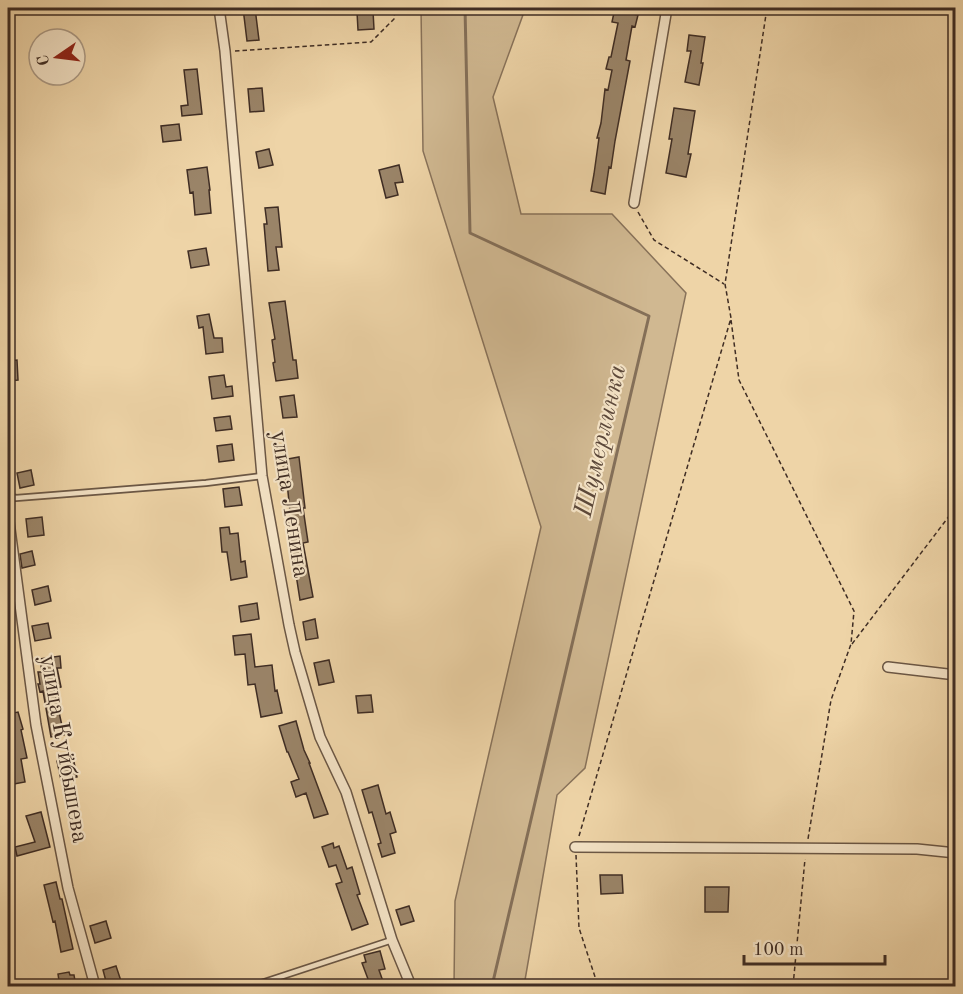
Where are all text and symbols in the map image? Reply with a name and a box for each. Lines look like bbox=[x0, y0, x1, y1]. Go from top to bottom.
north arrow bbox=[27, 27, 87, 87]
text: С bbox=[35, 53, 53, 67]
water label: Шумерлинка bbox=[571, 362, 631, 521]
street label: улица Ленина bbox=[266, 429, 313, 580]
street label: улица Куйбышева bbox=[35, 653, 91, 845]
scale bar bbox=[744, 928, 885, 966]
text: 100 m bbox=[753, 941, 804, 959]

